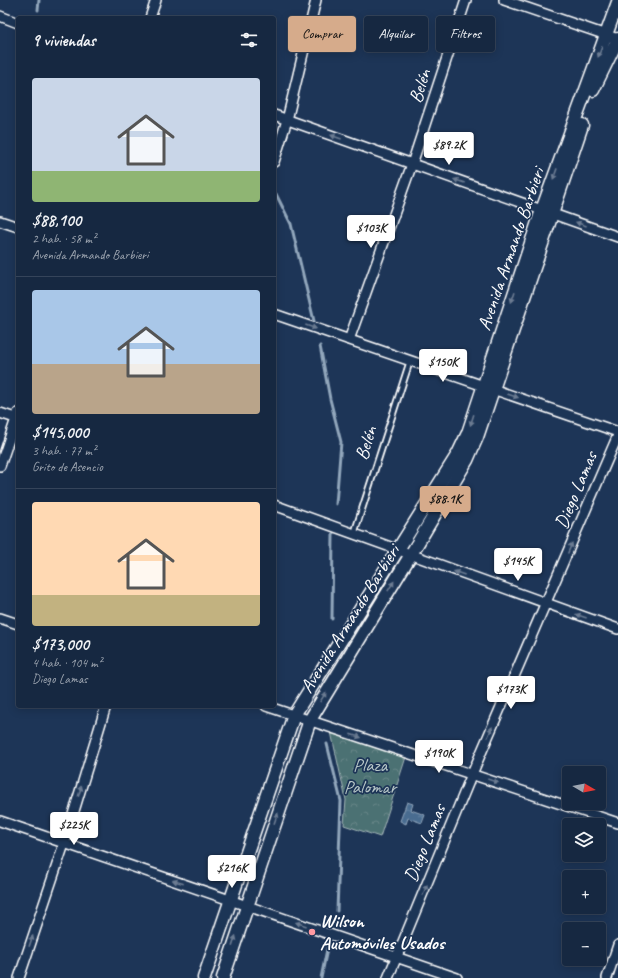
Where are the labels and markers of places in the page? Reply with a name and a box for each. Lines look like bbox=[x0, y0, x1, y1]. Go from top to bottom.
pin: $89.2K bbox=[416, 132, 482, 166]
pin: $103K bbox=[343, 215, 399, 249]
pin: $150K bbox=[415, 349, 471, 383]
pin: $88.1K bbox=[412, 486, 478, 520]
pin: $145K bbox=[490, 548, 546, 582]
pin: $173K bbox=[483, 676, 539, 710]
pin: $190K bbox=[411, 740, 467, 774]
pin: $225K bbox=[46, 812, 102, 846]
pin: $216K bbox=[204, 855, 260, 889]
place label: Wilson Automóviles Usados bbox=[320, 909, 447, 955]
marker: Wilson Automóviles Usados bbox=[307, 927, 317, 937]

